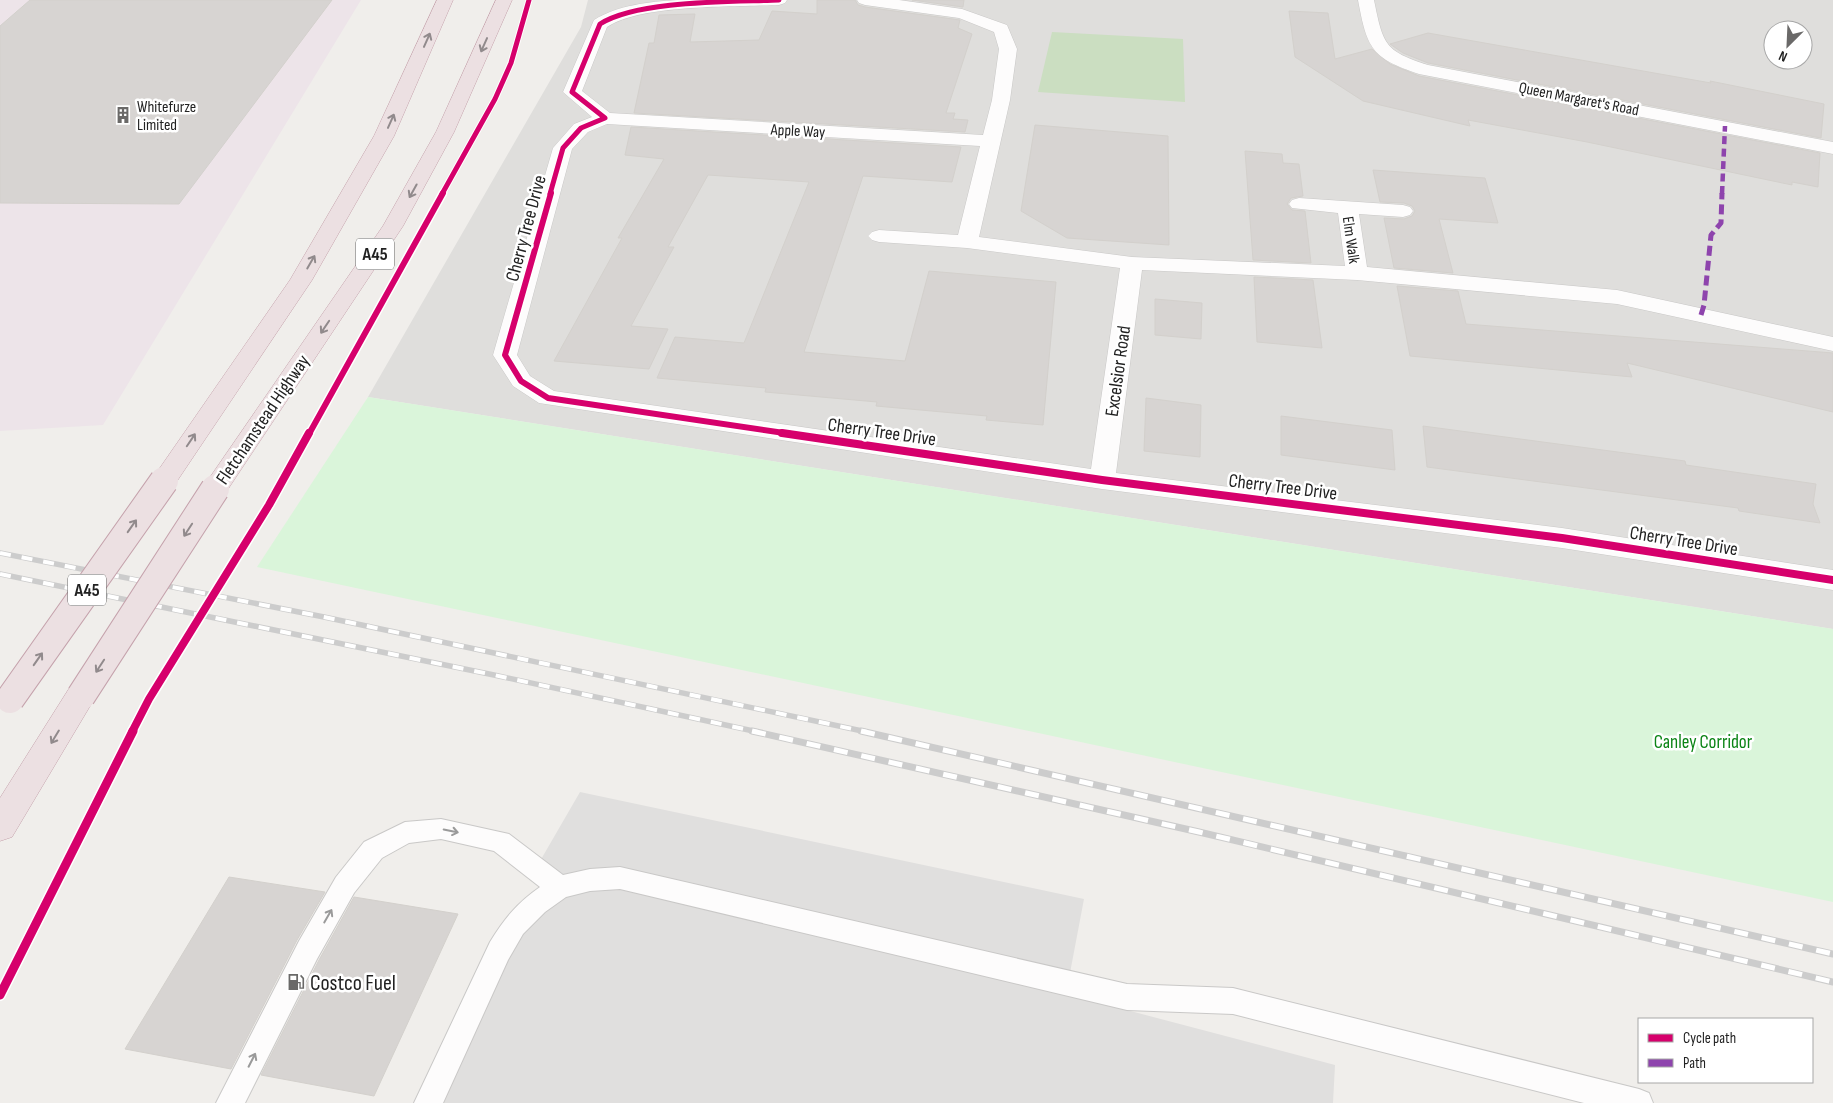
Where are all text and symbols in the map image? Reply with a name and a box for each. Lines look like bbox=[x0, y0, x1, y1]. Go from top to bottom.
north arrow bbox=[1763, 20, 1813, 70]
one-way arrow bbox=[423, 33, 433, 48]
one-way arrow bbox=[479, 37, 488, 52]
text: N bbox=[1776, 47, 1790, 66]
street label: Queen Margaret's Road bbox=[1517, 79, 1640, 120]
place label: Whitefurze Limited bbox=[137, 98, 196, 135]
building icon: Whitefurze Limited bbox=[113, 105, 133, 125]
one-way arrow bbox=[386, 113, 396, 128]
street label: Apple Way bbox=[769, 121, 826, 142]
street label: Cherry Tree Drive bbox=[501, 173, 552, 284]
one-way arrow bbox=[408, 183, 418, 198]
street label: Elm Walk bbox=[1338, 215, 1363, 265]
road number: A45 bbox=[356, 238, 394, 270]
one-way arrow bbox=[307, 256, 317, 270]
one-way arrow bbox=[320, 320, 330, 334]
street label: Excelsior Road bbox=[1101, 324, 1136, 418]
street label: Fletchamstead Highway bbox=[211, 350, 315, 489]
street label: Cherry Tree Drive bbox=[826, 413, 938, 451]
one-way arrow bbox=[186, 434, 196, 448]
street label: Cherry Tree Drive bbox=[1227, 469, 1338, 506]
one-way arrow bbox=[127, 519, 137, 533]
street label: Cherry Tree Drive bbox=[1628, 522, 1740, 561]
one-way arrow bbox=[183, 523, 194, 537]
road number: A45 bbox=[68, 574, 106, 606]
one-way arrow bbox=[33, 653, 43, 667]
one-way arrow bbox=[95, 659, 105, 673]
one-way arrow bbox=[50, 730, 60, 744]
park label: Canley Corridor bbox=[1654, 731, 1753, 754]
one-way arrow bbox=[442, 827, 458, 836]
one-way arrow bbox=[323, 908, 333, 923]
place label: Costco Fuel bbox=[310, 970, 396, 997]
fuel station icon: Costco Fuel bbox=[286, 972, 306, 992]
legend bbox=[1638, 1018, 1813, 1083]
text: Cycle path bbox=[1683, 1029, 1736, 1048]
one-way arrow bbox=[247, 1052, 257, 1067]
text: Path bbox=[1683, 1054, 1706, 1073]

